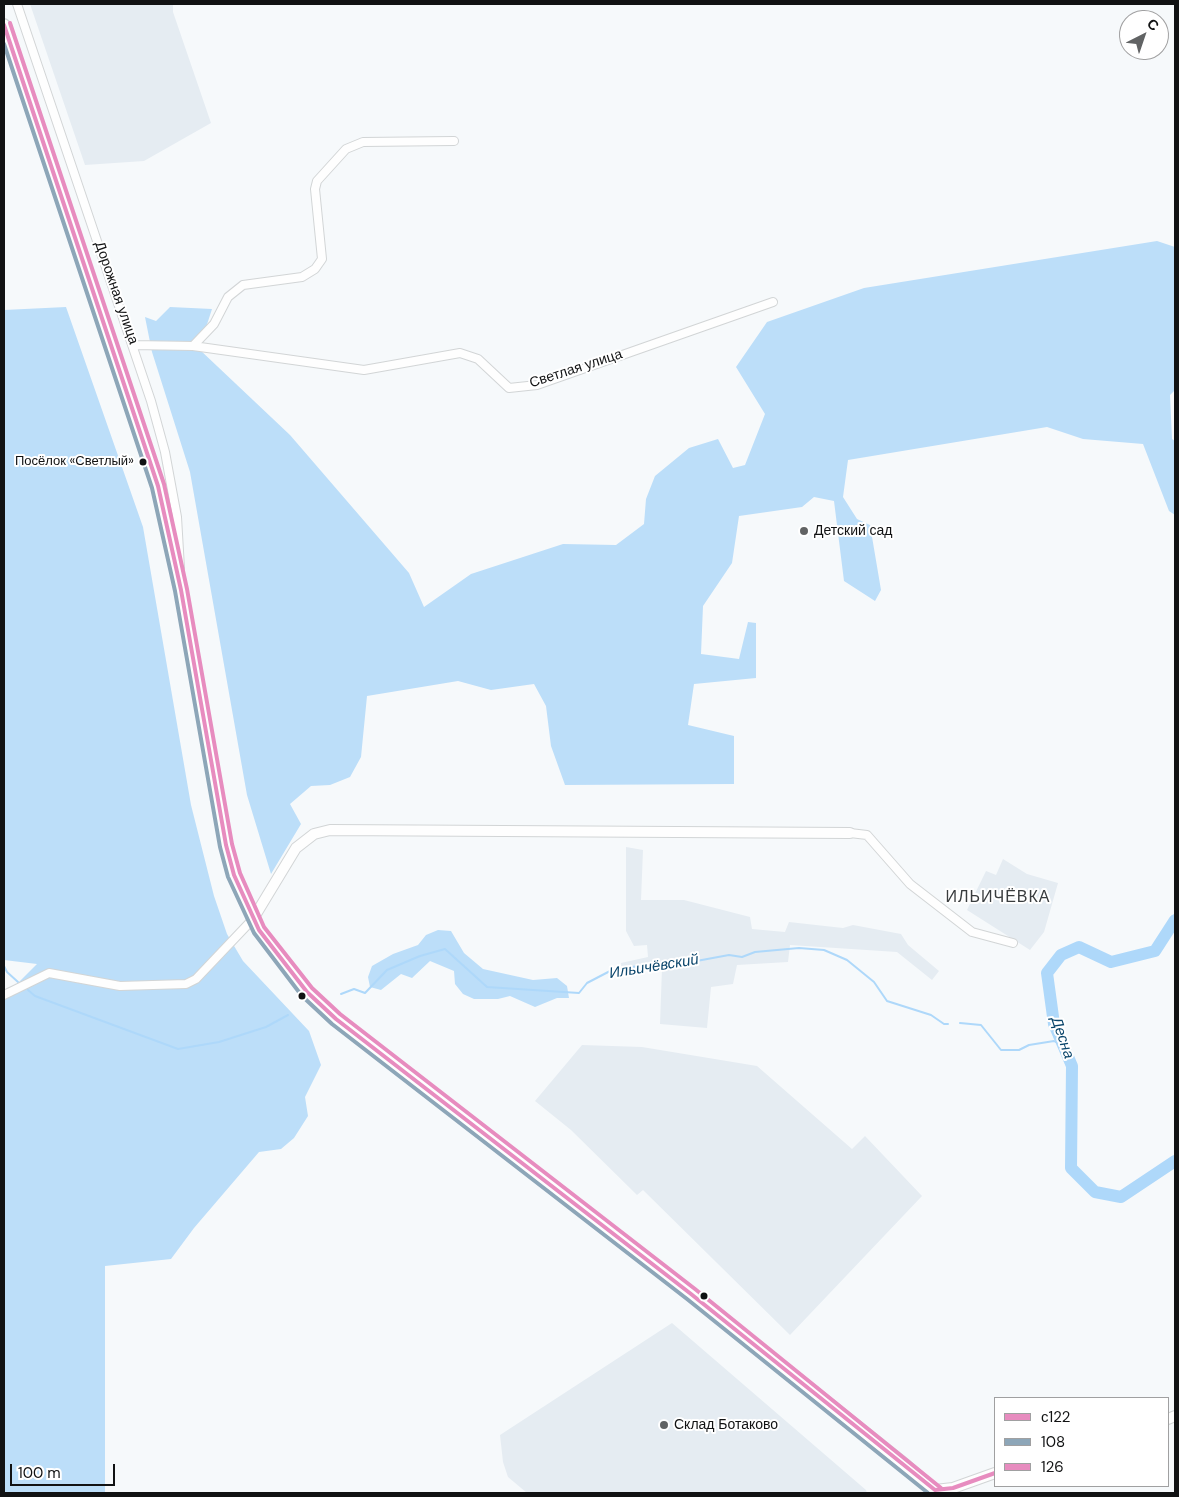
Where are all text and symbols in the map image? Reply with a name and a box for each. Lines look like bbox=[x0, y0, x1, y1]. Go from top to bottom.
north arrow bbox=[1119, 10, 1169, 60]
text: С bbox=[1143, 14, 1163, 35]
street label: Дорожная улица bbox=[91, 239, 141, 347]
street label: Светлая улица bbox=[527, 346, 625, 392]
place label: Посёлок «Светлый» bbox=[15, 454, 134, 470]
marker: Посёлок «Светлый» bbox=[138, 457, 148, 467]
place label: Детский сад bbox=[814, 523, 893, 539]
marker: Детский сад bbox=[798, 525, 810, 537]
district label: ИЛЬИЧЁВКА bbox=[944, 888, 1052, 908]
water label: Ильичёвский bbox=[608, 951, 700, 983]
unlabelled marker bbox=[297, 991, 307, 1001]
water label: Десна bbox=[1047, 1015, 1077, 1061]
unlabelled marker bbox=[699, 1291, 709, 1301]
legend bbox=[994, 1397, 1169, 1487]
text: с122 bbox=[1041, 1407, 1070, 1427]
place label: Склад Ботаково bbox=[674, 1417, 778, 1433]
marker: Склад Ботаково bbox=[658, 1419, 670, 1431]
text: 108 bbox=[1041, 1432, 1065, 1452]
scale bar bbox=[12, 1454, 118, 1486]
text: 126 bbox=[1041, 1457, 1064, 1477]
text: 100 m bbox=[18, 1463, 61, 1483]

